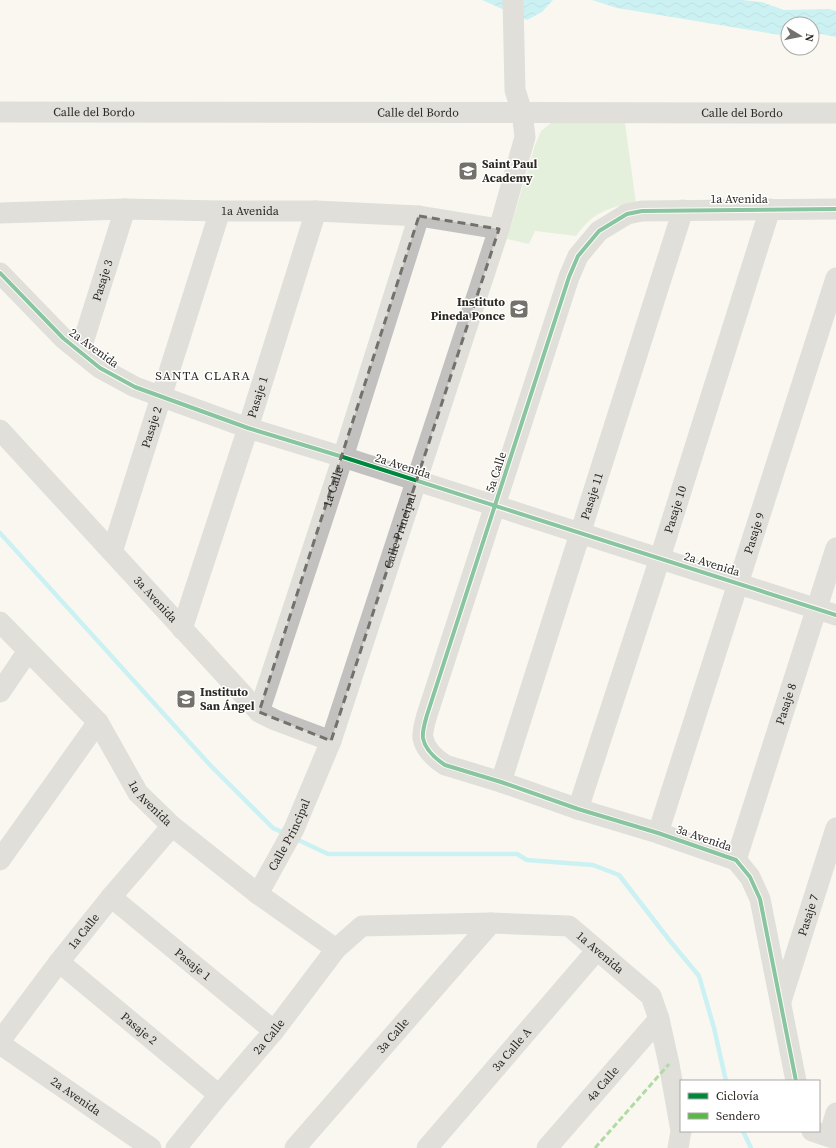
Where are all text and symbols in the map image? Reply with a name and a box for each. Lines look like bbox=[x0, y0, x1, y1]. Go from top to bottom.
north arrow bbox=[780, 16, 820, 56]
text: N bbox=[801, 32, 817, 43]
street label: Calle del Bordo bbox=[53, 104, 135, 120]
street label: Calle del Bordo bbox=[377, 104, 459, 121]
street label: Calle del Bordo bbox=[701, 105, 783, 121]
place label: Saint Paul Academy bbox=[482, 156, 538, 186]
school or university icon: Saint Paul Academy bbox=[457, 160, 479, 182]
street label: 1a Avenida bbox=[710, 191, 769, 207]
street label: 1a Avenida bbox=[221, 203, 280, 219]
street label: Pasaje 3 bbox=[88, 258, 117, 303]
place label: Instituto Pineda Ponce bbox=[431, 294, 505, 324]
school or university icon: Instituto Pineda Ponce bbox=[508, 298, 530, 320]
street label: 2a Avenida bbox=[66, 325, 123, 372]
district label: SANTA CLARA bbox=[155, 367, 251, 384]
street label: Pasaje 1 bbox=[244, 374, 272, 420]
street label: Pasaje 2 bbox=[137, 404, 166, 450]
street label: 2a Avenida bbox=[373, 449, 434, 483]
street label: 5a Calle bbox=[482, 450, 510, 494]
street label: 1a Calle bbox=[319, 465, 347, 509]
street label: Pasaje 11 bbox=[577, 470, 607, 522]
street label: Pasaje 10 bbox=[660, 484, 690, 535]
street label: Calle Principal bbox=[380, 491, 420, 571]
street label: Pasaje 9 bbox=[740, 510, 768, 556]
street label: 2a Avenida bbox=[682, 548, 743, 580]
street label: 3a Avenida bbox=[130, 573, 182, 627]
street label: Pasaje 8 bbox=[772, 681, 800, 727]
place label: Instituto San Ángel bbox=[200, 684, 255, 714]
school or university icon: Instituto San Ángel bbox=[175, 688, 197, 710]
street label: 1a Avenida bbox=[124, 777, 176, 830]
street label: Calle Principal bbox=[264, 796, 314, 874]
street label: 3a Avenida bbox=[674, 821, 735, 855]
street label: Pasaje 7 bbox=[794, 892, 822, 938]
street label: 1a Calle bbox=[64, 910, 103, 953]
street label: 1a Avenida bbox=[573, 928, 628, 978]
street label: Pasaje 1 bbox=[171, 945, 214, 984]
street label: Pasaje 2 bbox=[117, 1009, 161, 1048]
street label: 3a Calle bbox=[373, 1015, 413, 1057]
street label: 2a Calle bbox=[249, 1016, 288, 1058]
street label: 3a Calle A bbox=[488, 1024, 535, 1075]
street label: 4a Calle bbox=[583, 1063, 622, 1105]
street label: 2a Avenida bbox=[47, 1073, 105, 1120]
legend bbox=[680, 1080, 820, 1132]
text: Ciclovía bbox=[716, 1088, 760, 1104]
text: Sendero bbox=[716, 1108, 760, 1124]

